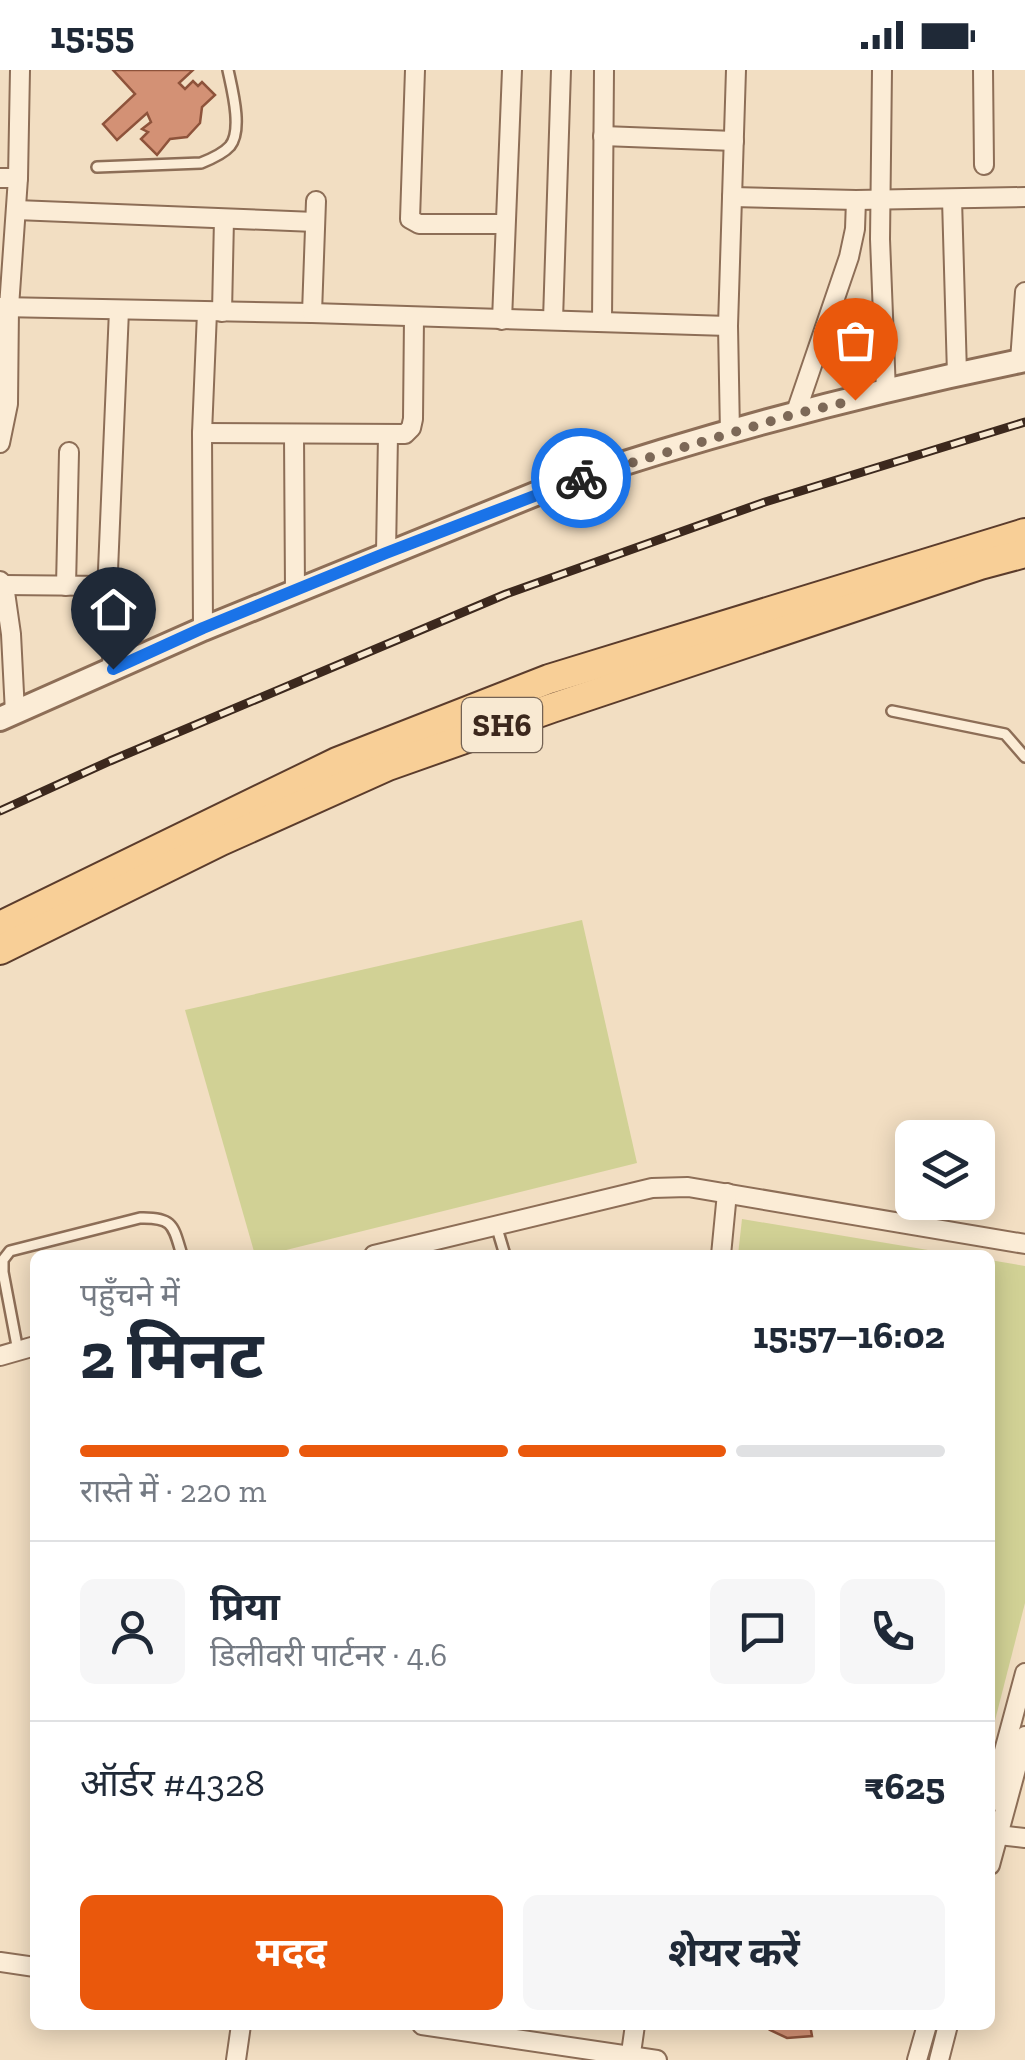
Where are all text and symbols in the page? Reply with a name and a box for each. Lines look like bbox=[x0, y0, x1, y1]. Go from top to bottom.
text: 15:55 bbox=[50, 12, 134, 58]
pin bbox=[813, 298, 898, 401]
icon: bag bbox=[828, 313, 883, 368]
courier bbox=[531, 428, 631, 528]
icon: bike bbox=[554, 451, 609, 506]
pin bbox=[71, 567, 156, 670]
icon: home bbox=[86, 582, 141, 637]
road number: SH6 bbox=[462, 698, 542, 752]
map controls bbox=[895, 1120, 995, 1220]
button: layers bbox=[895, 1120, 995, 1220]
text: पहुँचने में bbox=[80, 1276, 180, 1314]
text: 15:57–16:02 bbox=[753, 1312, 945, 1358]
text: 2 मिनट bbox=[80, 1317, 264, 1395]
text: रास्ते में · 220 m bbox=[80, 1472, 266, 1510]
button: person bbox=[80, 1579, 185, 1684]
button: chat bbox=[710, 1579, 815, 1684]
button: phone bbox=[840, 1579, 945, 1684]
text: प्रिया bbox=[210, 1584, 280, 1630]
text: डिलीवरी पार्टनर · 4.6 bbox=[210, 1636, 447, 1674]
text: ऑर्डर #4328 bbox=[80, 1760, 265, 1806]
text: ₹625 bbox=[864, 1763, 945, 1809]
button: मदद bbox=[80, 1895, 503, 2010]
button: शेयर करें bbox=[523, 1895, 945, 2010]

